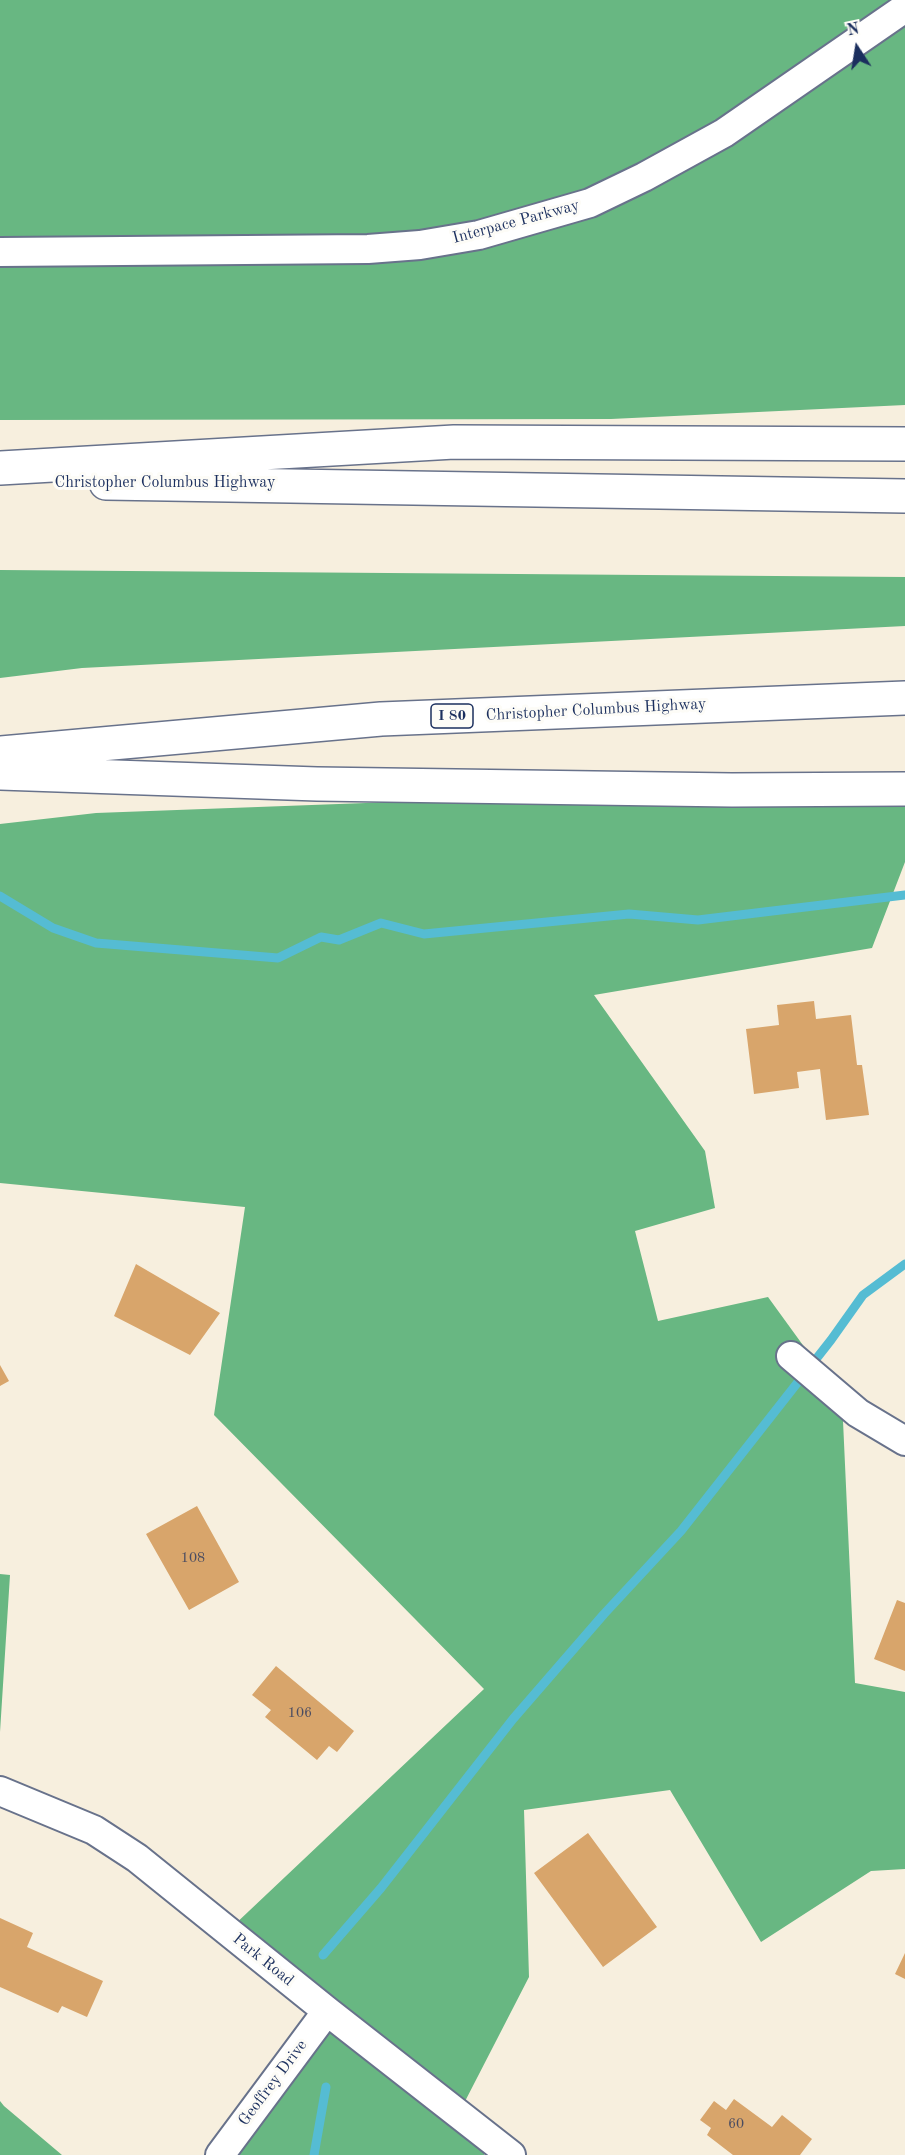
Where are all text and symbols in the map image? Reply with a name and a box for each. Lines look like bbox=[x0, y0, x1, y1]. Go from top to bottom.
north arrow bbox=[827, 18, 887, 78]
text: N bbox=[846, 21, 861, 39]
street label: Interpace Parkway bbox=[451, 196, 581, 248]
street label: Christopher Columbus Highway bbox=[55, 473, 275, 493]
street label: Christopher Columbus Highway bbox=[485, 695, 707, 725]
road number: I 80 bbox=[431, 704, 473, 728]
house number: 108 bbox=[181, 1550, 205, 1566]
house number: 106 bbox=[288, 1705, 312, 1721]
street label: Park Road bbox=[229, 1930, 297, 1990]
street label: Geoffrey Drive bbox=[234, 2036, 312, 2130]
house number: 60 bbox=[728, 2116, 744, 2132]

